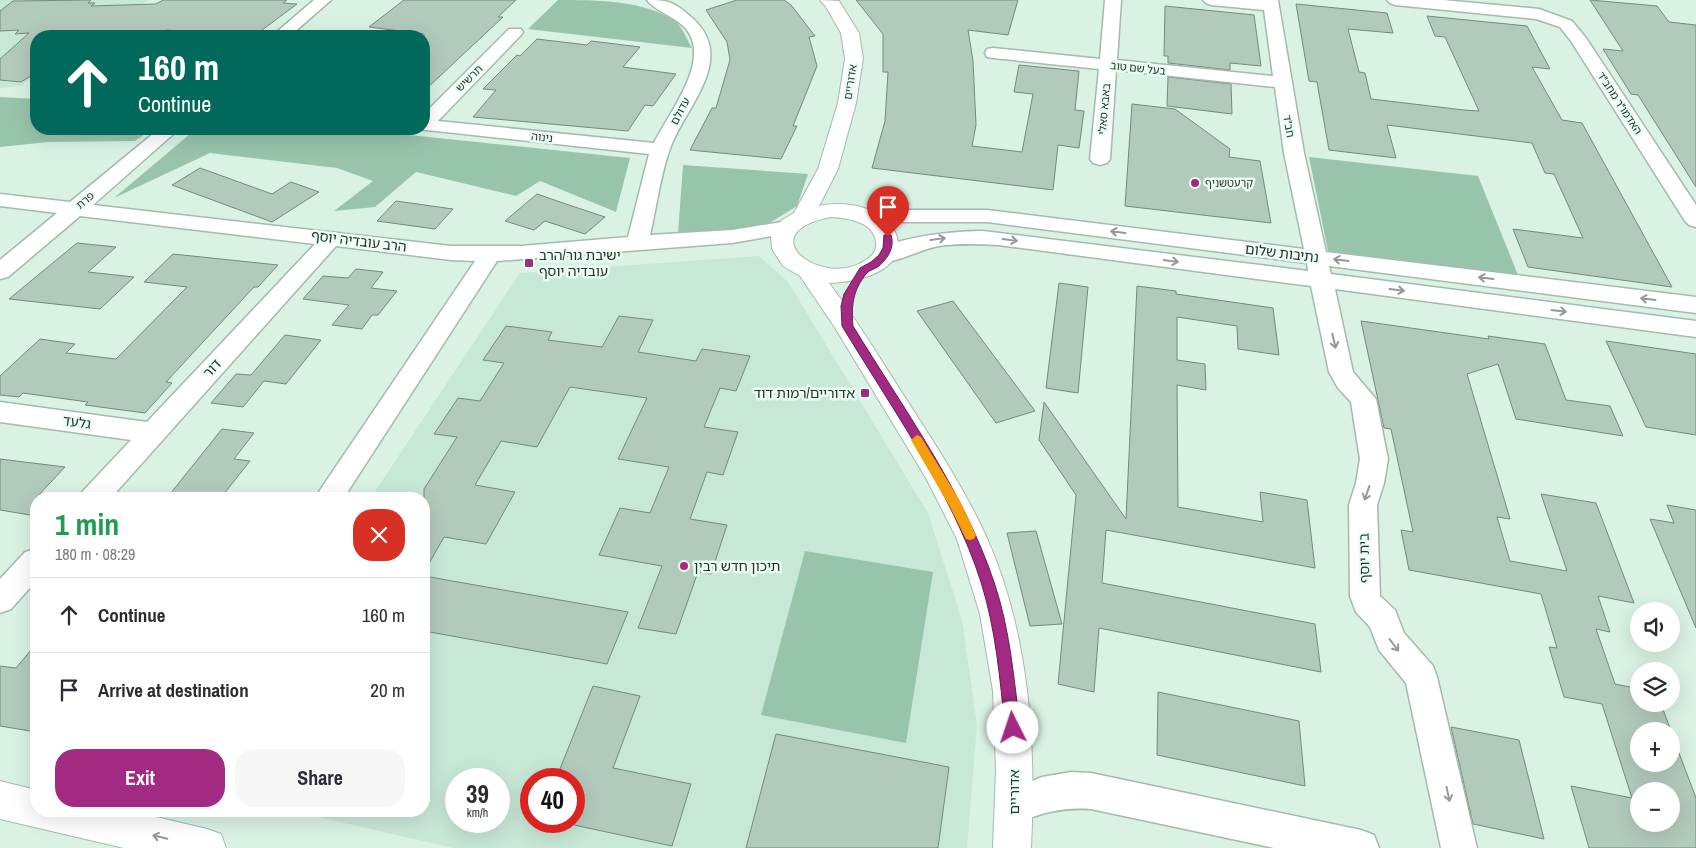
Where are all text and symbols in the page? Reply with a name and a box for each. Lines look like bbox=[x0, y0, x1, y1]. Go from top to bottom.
text: 160 m bbox=[138, 44, 219, 91]
icon: ahead bbox=[55, 50, 120, 115]
street label: בעל שם טוב bbox=[1110, 58, 1166, 78]
street label: תרשיש bbox=[453, 62, 485, 94]
street label: אדוריים bbox=[840, 63, 860, 101]
street label: האדמו"ר מחב"ד bbox=[1595, 69, 1645, 137]
street label: באבא סאלי bbox=[1095, 83, 1113, 135]
text: Continue bbox=[138, 89, 211, 119]
street label: עדולם bbox=[667, 95, 693, 127]
street label: חב"ד bbox=[1280, 114, 1298, 138]
street label: נינוה bbox=[531, 129, 553, 145]
place label: קרעטשניף bbox=[1205, 176, 1253, 190]
marker: קרעטשניף bbox=[1189, 177, 1201, 189]
pin bbox=[867, 186, 909, 237]
street label: פרת bbox=[73, 188, 97, 212]
icon: arrive bbox=[874, 193, 902, 221]
street label: הרב עובדיה יוסף bbox=[310, 226, 408, 256]
one-way arrow bbox=[1110, 227, 1126, 237]
one-way arrow bbox=[930, 234, 946, 244]
one-way arrow bbox=[1002, 235, 1018, 245]
street label: נתיבות שלום bbox=[1244, 240, 1320, 266]
place label: ישיבת גור/הרב עובדיה יוסף bbox=[539, 246, 621, 280]
one-way arrow bbox=[1333, 255, 1349, 265]
one-way arrow bbox=[1163, 256, 1179, 266]
marker: ישיבת גור/הרב עובדיה יוסף bbox=[523, 257, 535, 269]
one-way arrow bbox=[1479, 273, 1495, 283]
one-way arrow bbox=[1389, 285, 1405, 295]
one-way arrow bbox=[1640, 294, 1656, 304]
one-way arrow bbox=[1550, 306, 1566, 316]
one-way arrow bbox=[1330, 333, 1339, 349]
street label: דור bbox=[199, 355, 225, 381]
place label: אדוריים/רמות דוד bbox=[754, 384, 855, 402]
marker: אדוריים/רמות דוד bbox=[859, 387, 871, 399]
street label: גלעד bbox=[62, 411, 92, 433]
one-way arrow bbox=[1362, 484, 1371, 500]
text: 1 min bbox=[55, 504, 119, 544]
button: close bbox=[353, 509, 405, 561]
street label: בית יוסף bbox=[1355, 533, 1373, 583]
text: 180 m · 08:29 bbox=[55, 543, 135, 565]
place label: תיכון חדש רבין bbox=[694, 557, 780, 575]
marker: תיכון חדש רבין bbox=[678, 560, 690, 572]
icon: ahead bbox=[55, 601, 83, 629]
text: Continue bbox=[98, 602, 166, 628]
text: 160 m bbox=[362, 602, 405, 628]
map controls bbox=[1630, 602, 1680, 832]
button: sound bbox=[1630, 602, 1680, 652]
one-way arrow bbox=[1389, 638, 1400, 651]
button: layers bbox=[1630, 662, 1680, 712]
icon: arrive bbox=[55, 676, 83, 704]
text: Arrive at destination bbox=[98, 677, 249, 703]
text: 20 m bbox=[370, 677, 405, 703]
position arrow bbox=[986, 701, 1038, 753]
button: + bbox=[1630, 722, 1680, 772]
button: Exit bbox=[55, 749, 225, 807]
button: Share bbox=[235, 749, 405, 807]
speed limit sign: 40 bbox=[520, 768, 585, 833]
street label: אדוריים bbox=[1005, 769, 1023, 815]
text: 39 bbox=[466, 777, 489, 811]
button: − bbox=[1630, 782, 1680, 832]
one-way arrow bbox=[1444, 786, 1453, 802]
text: km/h bbox=[467, 805, 488, 821]
one-way arrow bbox=[152, 832, 168, 841]

